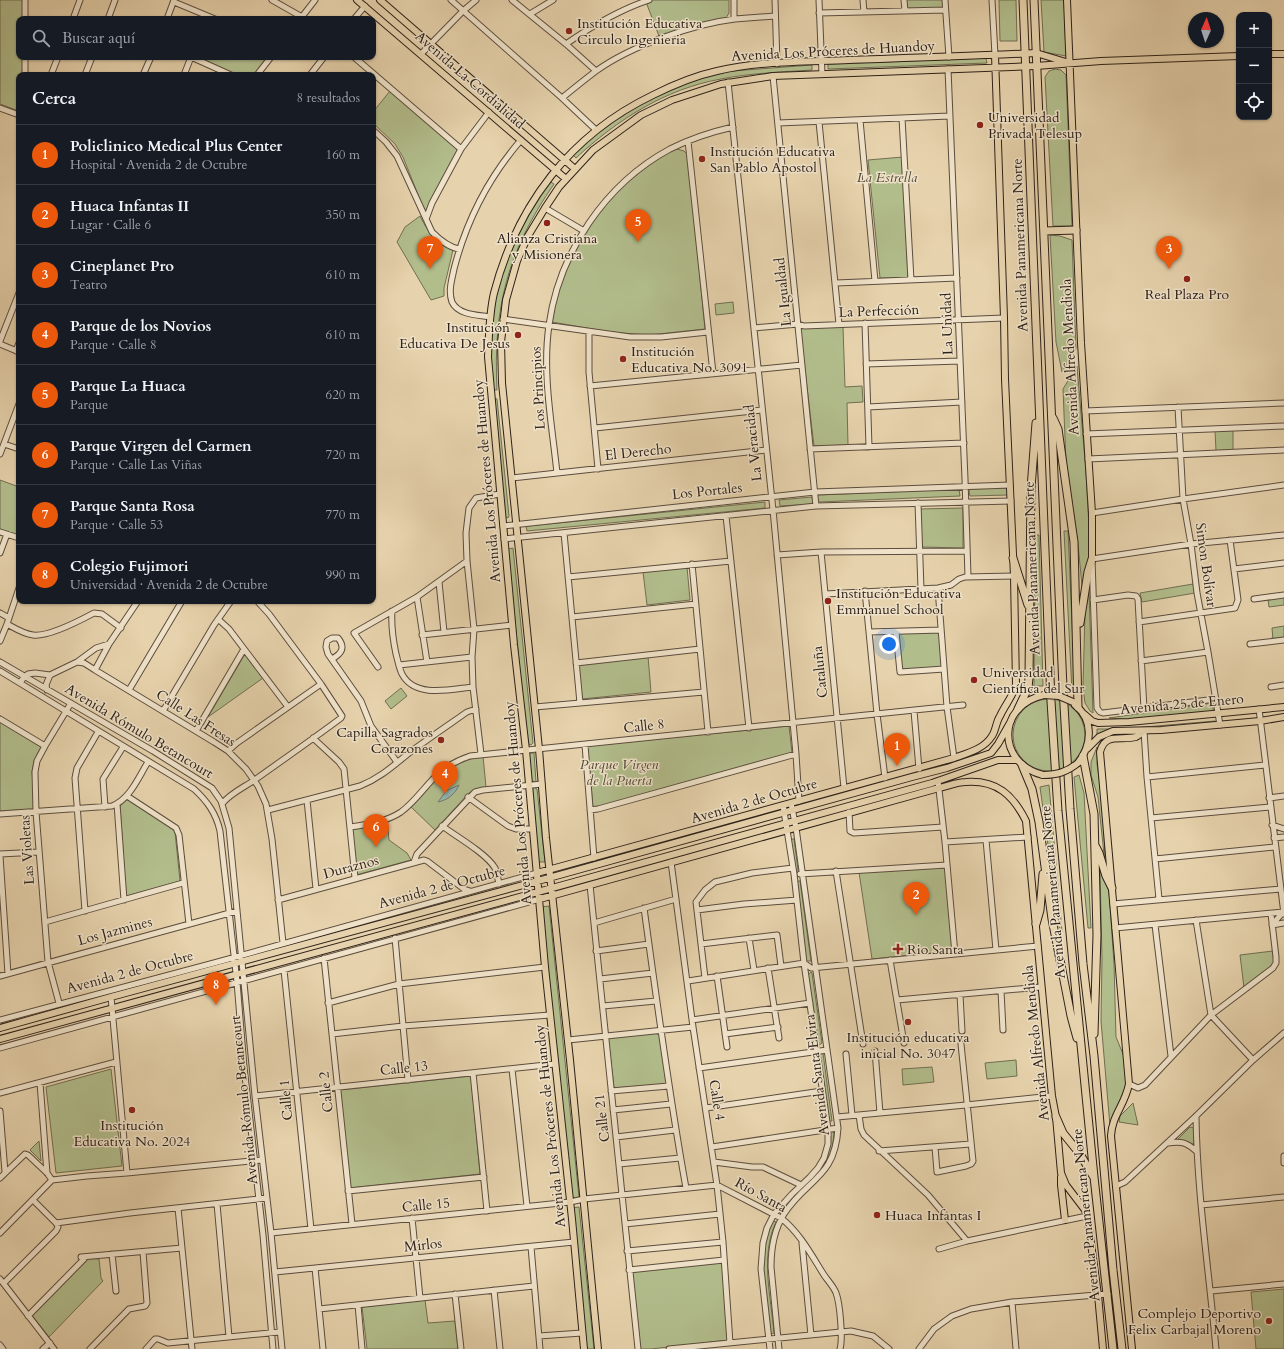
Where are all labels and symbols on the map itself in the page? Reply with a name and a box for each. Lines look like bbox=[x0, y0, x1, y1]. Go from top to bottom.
north arrow bbox=[1188, 12, 1224, 48]
place label: Institución Educativa Circulo Ingenieria bbox=[577, 14, 702, 49]
marker: Institución Educativa Circulo Ingenieria bbox=[564, 26, 574, 36]
street label: Avenida La Cordialidad bbox=[411, 27, 530, 133]
street label: Avenida Los Próceres de Huandoy bbox=[731, 36, 936, 66]
place label: Universidad Privada Telesup bbox=[988, 108, 1082, 143]
marker: Universidad Privada Telesup bbox=[975, 120, 985, 130]
place label: Institución Educativa San Pablo Apostol bbox=[710, 142, 835, 177]
marker: Institución Educativa San Pablo Apostol bbox=[697, 154, 707, 164]
street label: Avenida Panamericana Norte bbox=[1007, 158, 1033, 332]
park label: La Estrella bbox=[857, 168, 917, 187]
pin: 5 bbox=[625, 209, 651, 242]
marker: Alianza Cristiana y Misionera bbox=[542, 218, 552, 228]
place label: Alianza Cristiana y Misionera bbox=[497, 229, 597, 264]
pin: 7 bbox=[417, 236, 443, 269]
pin: 3 bbox=[1156, 236, 1182, 269]
street label: La Igualdad bbox=[770, 256, 796, 327]
marker: Real Plaza Pro bbox=[1182, 274, 1192, 284]
street label: Avenida Alfredo Mendiola bbox=[1056, 278, 1084, 436]
place label: Real Plaza Pro bbox=[1145, 285, 1230, 304]
street label: La Unidad bbox=[936, 292, 958, 356]
street label: La Perfección bbox=[838, 300, 920, 322]
place label: Institución Educativa De Jesus bbox=[399, 318, 510, 353]
marker: Institución Educativa De Jesus bbox=[513, 330, 523, 340]
place label: Institución Educativa No. 3091 bbox=[631, 342, 748, 377]
street label: Los Principios bbox=[526, 345, 550, 430]
marker: Institución Educativa No. 3091 bbox=[618, 354, 628, 364]
street label: Avenida Los Próceres de Huandoy bbox=[469, 378, 505, 583]
street label: La Veracidad bbox=[739, 403, 766, 482]
street label: El Derecho bbox=[604, 439, 673, 465]
street label: Los Portales bbox=[671, 478, 743, 504]
street label: Avenida Panamericana Norte bbox=[1019, 481, 1045, 655]
street label: Simon Bolívar bbox=[1191, 522, 1221, 609]
place label: Institución Educativa Emmanuel School bbox=[836, 584, 961, 619]
marker: Institución Educativa Emmanuel School bbox=[823, 596, 833, 606]
your location bbox=[879, 634, 899, 654]
street label: Cataluña bbox=[808, 645, 832, 699]
place label: Universidad Científica del Sur bbox=[982, 663, 1085, 698]
marker: Universidad Científica del Sur bbox=[969, 675, 979, 685]
street label: Avenida Rómulo Betancourt bbox=[61, 679, 217, 783]
street label: Calle Las Fresas bbox=[152, 685, 240, 751]
street label: Avenida 25 de Enero bbox=[1119, 689, 1245, 719]
street label: Avenida Los Próceres de Huandoy bbox=[500, 700, 536, 905]
street label: Calle 8 bbox=[623, 714, 665, 738]
place label: Capilla Sagrados Corazones bbox=[336, 723, 433, 758]
pin: 1 bbox=[884, 733, 910, 766]
marker: Capilla Sagrados Corazones bbox=[436, 735, 446, 745]
park label: Parque Virgen de la Puerta bbox=[580, 755, 659, 790]
pin: 4 bbox=[432, 761, 458, 794]
street label: Avenida 2 de Octubre bbox=[689, 774, 819, 828]
street label: Avenida Panamericana Norte bbox=[1036, 805, 1070, 979]
street label: Las Violetas bbox=[15, 814, 39, 885]
pin: 6 bbox=[363, 814, 389, 847]
street label: Duraznos bbox=[321, 850, 381, 884]
street label: Avenida 2 de Octubre bbox=[376, 861, 508, 913]
pin: 2 bbox=[903, 882, 929, 915]
street label: Los Jazmines bbox=[76, 912, 155, 950]
place label: Rio Santa bbox=[907, 940, 963, 959]
marker: Rio Santa bbox=[892, 943, 904, 955]
street label: Avenida 2 de Octubre bbox=[64, 946, 196, 998]
street label: Avenida Alfredo Mendiola bbox=[1018, 964, 1054, 1122]
pin: 8 bbox=[203, 972, 229, 1005]
street label: Avenida Santa Elvira bbox=[800, 1013, 834, 1137]
street label: Avenida Rómulo Betancourt bbox=[226, 1014, 262, 1185]
marker: Institución educativa inicial No. 3047 bbox=[903, 1017, 913, 1027]
street label: Avenida Los Próceres de Huandoy bbox=[530, 1023, 570, 1228]
place label: Institución educativa inicial No. 3047 bbox=[847, 1028, 969, 1063]
street label: Calle 13 bbox=[379, 1056, 429, 1080]
street label: Calle 2 bbox=[314, 1071, 338, 1113]
street label: Calle 4 bbox=[704, 1078, 730, 1122]
street label: Calle 1 bbox=[275, 1079, 297, 1121]
street label: Calle 21 bbox=[590, 1093, 614, 1143]
marker: Institución Educativa No. 2024 bbox=[127, 1105, 137, 1115]
place label: Institución Educativa No. 2024 bbox=[74, 1116, 190, 1151]
street label: Avenida Panamericana Norte bbox=[1067, 1128, 1105, 1302]
street label: Río Santa bbox=[732, 1173, 790, 1217]
street label: Calle 15 bbox=[401, 1193, 451, 1217]
place label: Huaca Infantas I bbox=[885, 1206, 982, 1225]
marker: Huaca Infantas I bbox=[872, 1210, 882, 1220]
street label: Mirlos bbox=[403, 1234, 443, 1256]
place label: Complejo Deportivo Felix Carbajal Moreno bbox=[1128, 1304, 1261, 1339]
marker: Complejo Deportivo Felix Carbajal Moreno bbox=[1264, 1316, 1274, 1326]

